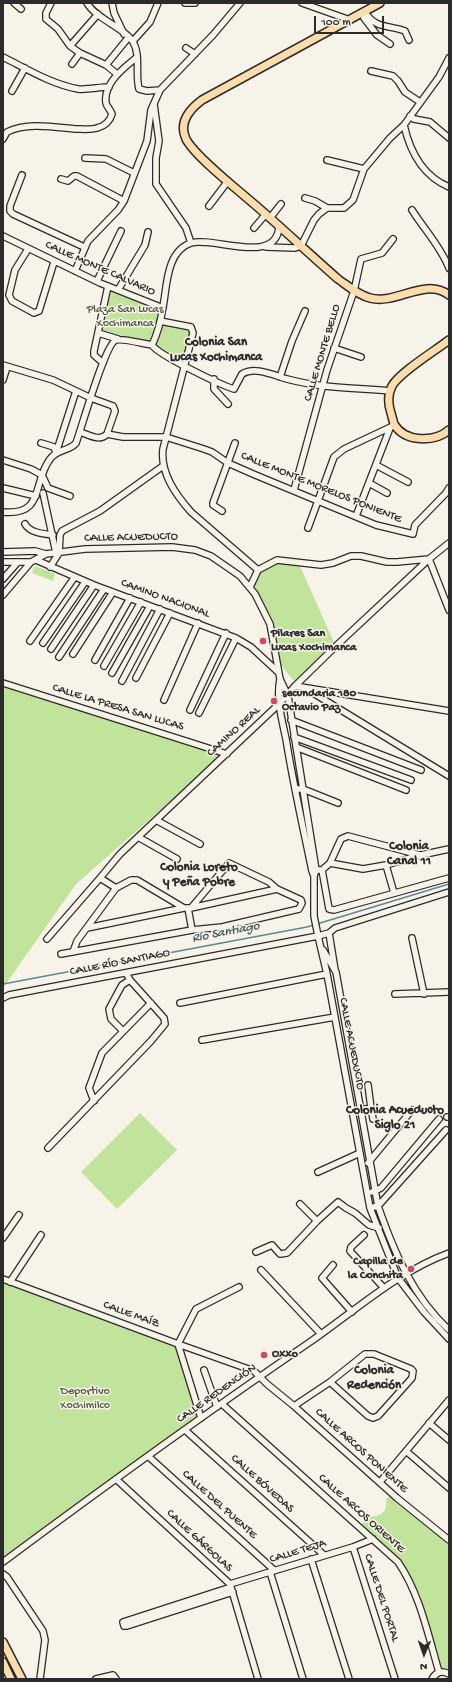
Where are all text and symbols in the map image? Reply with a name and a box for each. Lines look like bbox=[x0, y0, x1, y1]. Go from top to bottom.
scale bar bbox=[316, 8, 386, 34]
text: 100 m bbox=[321, 16, 351, 30]
street label: CALLE MONTE CALVARIO bbox=[43, 238, 157, 300]
park label: Plaza San Lucas Xochimanca bbox=[87, 303, 163, 331]
street label: CALLE MONTE BELLO bbox=[301, 303, 345, 403]
district label: Colonia San Lucas Xochimanca bbox=[170, 335, 262, 366]
street label: CALLE MONTE MORELOS PONIENTE bbox=[238, 449, 404, 527]
street label: CALLE ACUEDUCTO bbox=[84, 530, 178, 546]
street label: CAMINO NACIONAL bbox=[119, 576, 211, 622]
place label: Pilares San Lucas Xochimanca bbox=[271, 627, 356, 655]
marker: Pilares San Lucas Xochimanca bbox=[258, 636, 268, 646]
street label: CALLE LA PRESA SAN LUCAS bbox=[51, 681, 185, 735]
place label: secundaria 180 Octavio Paz bbox=[282, 687, 356, 715]
marker: secundaria 180 Octavio Paz bbox=[269, 696, 279, 706]
street label: CAMINO REAL bbox=[204, 704, 264, 760]
district label: Colonia Canal 11 bbox=[387, 839, 431, 870]
district label: Colonia Loreto y Peña Pobre bbox=[160, 860, 238, 891]
water label: Río Santiago bbox=[191, 919, 261, 947]
street label: CALLE RÍO SANTIAGO bbox=[69, 946, 171, 980]
street label: CALLE ACUEDUCTO bbox=[335, 997, 367, 1091]
district label: Colonia Acueducto Siglo 21 bbox=[346, 1103, 444, 1134]
place label: Capilla de la Conchita bbox=[348, 1255, 403, 1283]
marker: Capilla de la Conchita bbox=[406, 1264, 416, 1274]
street label: CALLE MAÍZ bbox=[101, 1298, 161, 1332]
place label: Oxxo bbox=[272, 1348, 298, 1362]
marker: Oxxo bbox=[259, 1350, 269, 1360]
street label: CALLE REDENCIÓN bbox=[174, 1361, 260, 1427]
district label: Colonia Redención bbox=[347, 1363, 401, 1394]
park label: Deportivo Xochimilco bbox=[60, 1385, 110, 1413]
street label: CALLE ARCOS PONIENTE bbox=[312, 1405, 410, 1497]
street label: CALLE BÓVEDAS bbox=[227, 1452, 297, 1516]
street label: CALLE DEL PUENTE bbox=[178, 1467, 260, 1543]
street label: CALLE ARCOS ORIENTE bbox=[315, 1471, 407, 1557]
street label: CALLE GÁRGOLAS bbox=[163, 1507, 235, 1575]
street label: CALLE TEJA bbox=[268, 1537, 328, 1567]
street label: CALLE DEL PORTAL bbox=[360, 1552, 402, 1644]
north arrow bbox=[404, 1634, 444, 1674]
text: N bbox=[420, 1660, 427, 1672]

